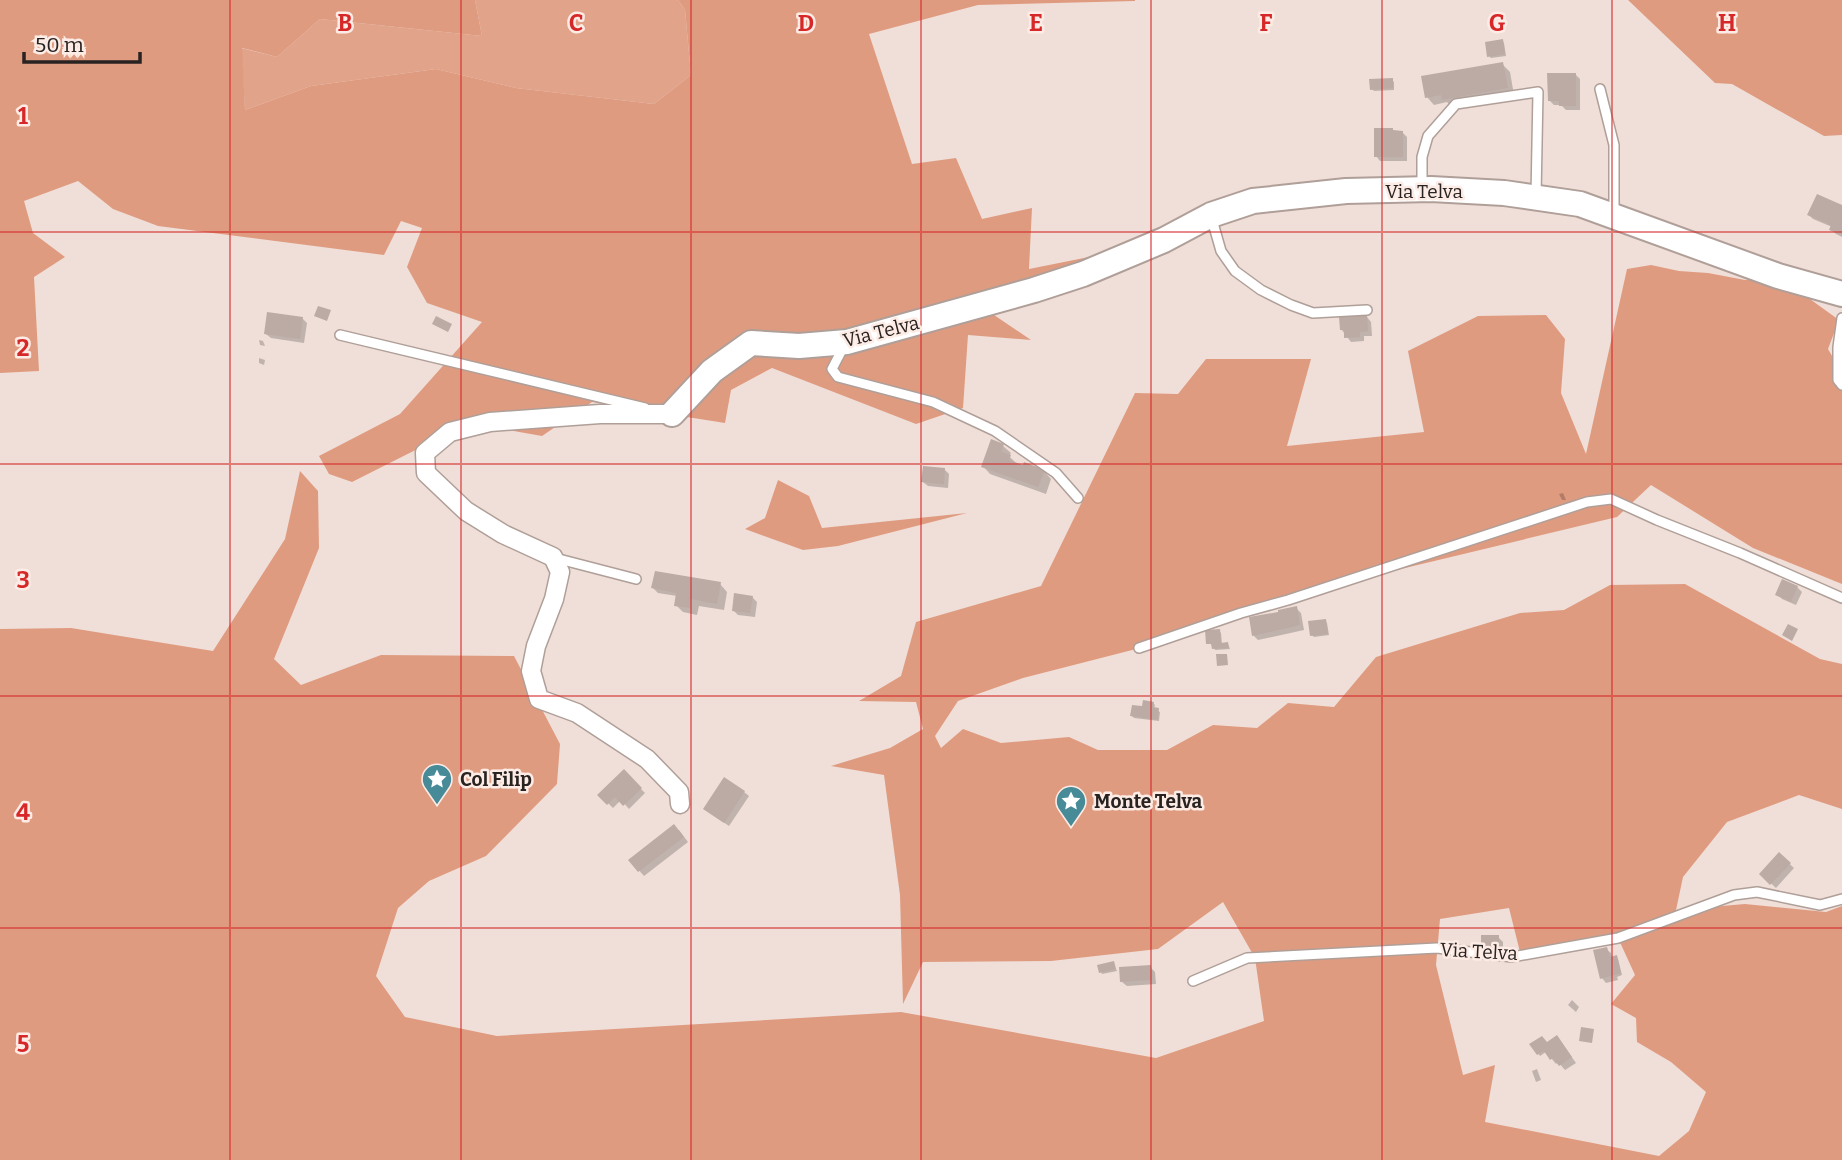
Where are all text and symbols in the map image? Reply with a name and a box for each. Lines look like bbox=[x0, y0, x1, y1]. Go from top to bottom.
text: B bbox=[338, 9, 352, 37]
text: C bbox=[569, 9, 583, 37]
text: D bbox=[798, 9, 814, 37]
text: E bbox=[1029, 9, 1043, 37]
text: F bbox=[1260, 9, 1273, 37]
text: G bbox=[1489, 9, 1506, 37]
text: H bbox=[1718, 9, 1736, 37]
scale bar bbox=[24, 21, 140, 65]
text: 50 m bbox=[35, 32, 84, 58]
text: 1 bbox=[18, 102, 28, 130]
street label: Via Telva bbox=[1385, 180, 1463, 203]
street label: Via Telva bbox=[841, 311, 922, 352]
text: 2 bbox=[17, 334, 30, 362]
text: 3 bbox=[16, 566, 30, 594]
place icon: Col Filip bbox=[420, 762, 454, 806]
place label: Col Filip bbox=[460, 768, 532, 791]
place icon: Monte Telva bbox=[1054, 784, 1088, 828]
place label: Monte Telva bbox=[1094, 790, 1202, 813]
text: 4 bbox=[16, 798, 30, 826]
street label: Via Telva bbox=[1440, 938, 1519, 965]
text: 5 bbox=[17, 1030, 29, 1058]

